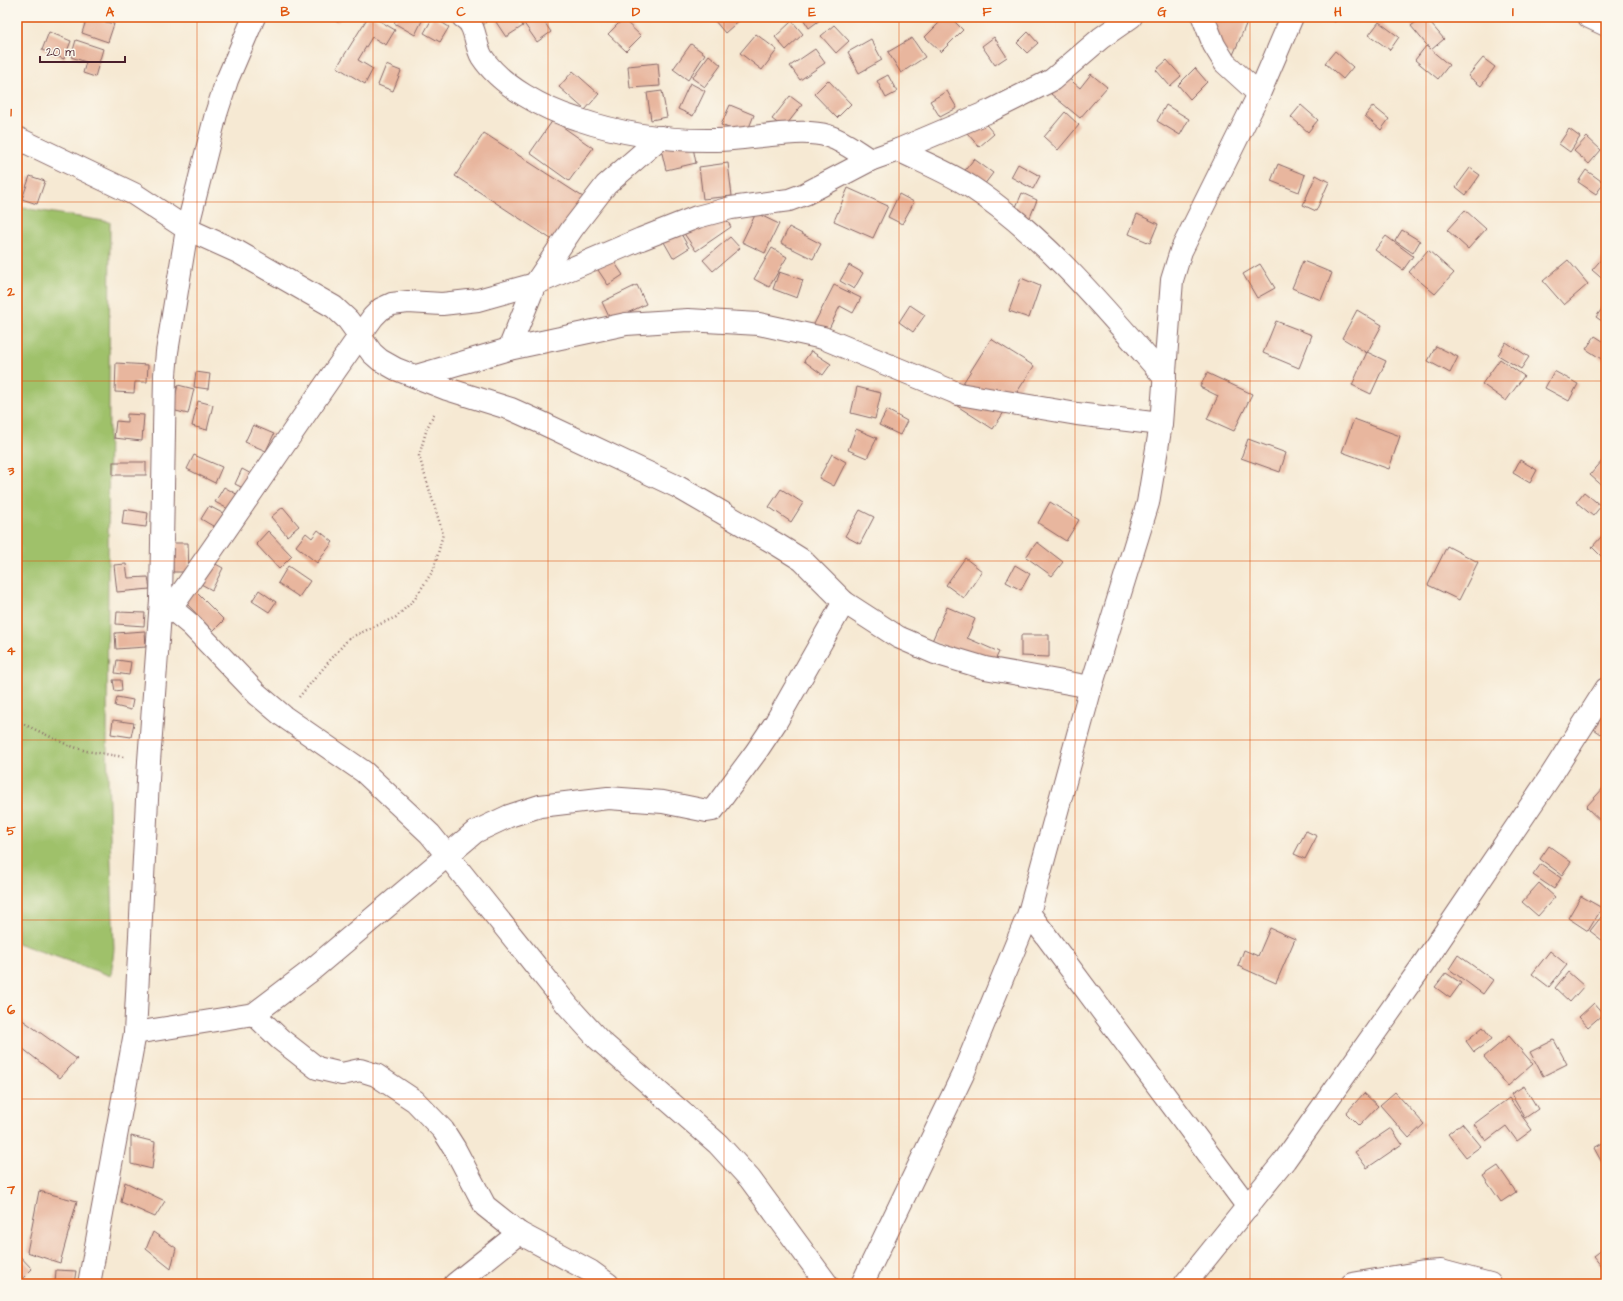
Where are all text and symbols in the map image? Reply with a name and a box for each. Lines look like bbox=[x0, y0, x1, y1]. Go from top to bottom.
text: A bbox=[106, 3, 115, 21]
text: B bbox=[280, 3, 290, 21]
text: C bbox=[456, 3, 466, 21]
text: D bbox=[632, 3, 641, 21]
text: E bbox=[808, 3, 816, 21]
text: F bbox=[982, 3, 992, 21]
text: G bbox=[1157, 3, 1167, 21]
text: H bbox=[1334, 3, 1342, 21]
text: I bbox=[1512, 3, 1514, 21]
scale bar bbox=[40, 38, 125, 64]
text: 20 m bbox=[46, 44, 75, 61]
text: 1 bbox=[10, 103, 12, 121]
text: 2 bbox=[6, 283, 15, 301]
text: 3 bbox=[7, 462, 15, 480]
text: 4 bbox=[7, 642, 16, 660]
text: 5 bbox=[6, 822, 16, 840]
text: 6 bbox=[7, 1001, 16, 1019]
text: 7 bbox=[6, 1181, 16, 1199]

